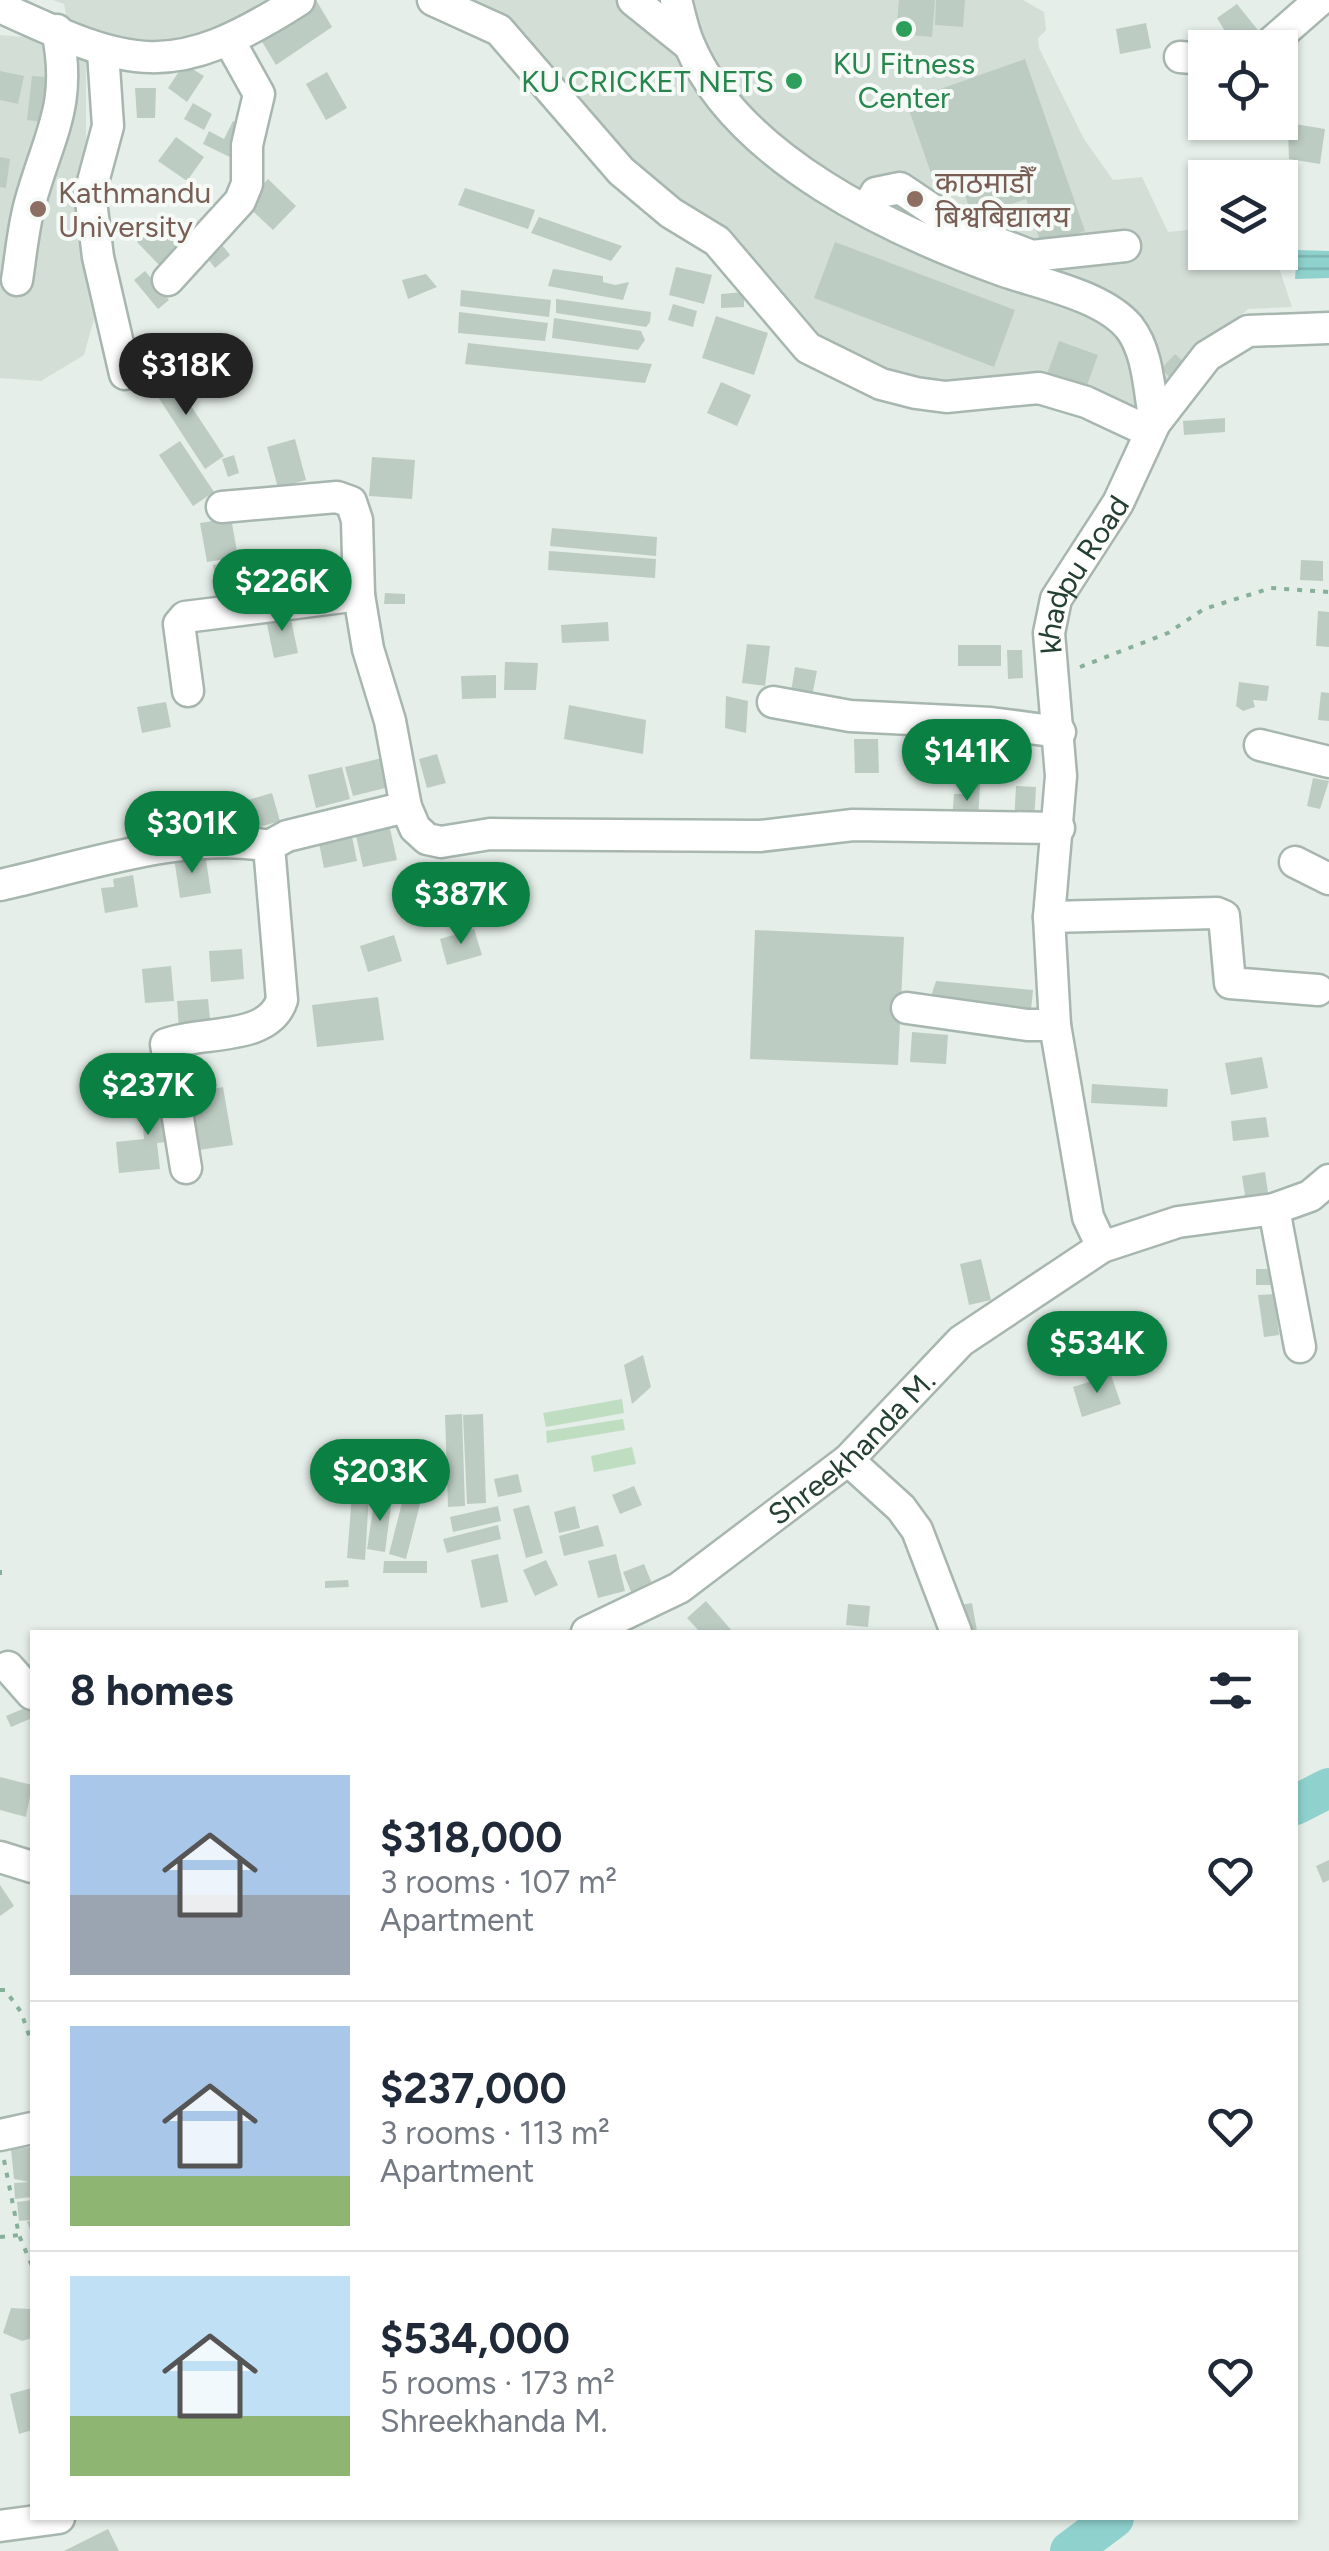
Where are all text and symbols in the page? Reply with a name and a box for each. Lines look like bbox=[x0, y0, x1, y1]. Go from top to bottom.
marker: KU Fitness Center bbox=[893, 18, 915, 40]
map controls bbox=[1188, 30, 1298, 270]
button: locate bbox=[1188, 30, 1298, 140]
place label: KU Fitness Center bbox=[833, 45, 975, 116]
place label: KU CRICKET NETS bbox=[521, 63, 774, 100]
marker: KU CRICKET NETS bbox=[783, 70, 805, 92]
button: layers bbox=[1188, 160, 1298, 270]
place label: काठमाडौँ बिश्वबिद्यालय bbox=[935, 164, 1070, 235]
place label: Kathmandu University bbox=[58, 174, 211, 245]
marker: काठमाडौँ बिश्वबिद्यालय bbox=[904, 188, 926, 210]
marker: Kathmandu University bbox=[27, 198, 49, 220]
pin: $318K bbox=[116, 333, 256, 418]
text: $318K bbox=[141, 346, 231, 384]
street label: khadpu Road bbox=[1030, 488, 1137, 655]
pin: $226K bbox=[212, 549, 352, 634]
text: $226K bbox=[235, 562, 329, 600]
pin: $141K bbox=[897, 719, 1037, 804]
text: $141K bbox=[924, 732, 1010, 770]
pin: $301K bbox=[122, 791, 262, 876]
text: $301K bbox=[146, 804, 238, 842]
pin: $387K bbox=[391, 862, 531, 947]
text: $387K bbox=[414, 875, 508, 913]
pin: $237K bbox=[78, 1053, 218, 1138]
text: $237K bbox=[101, 1066, 195, 1104]
pin: $534K bbox=[1027, 1311, 1167, 1396]
text: $534K bbox=[1049, 1324, 1145, 1362]
street label: Shreekhanda M. bbox=[761, 1362, 942, 1533]
pin: $203K bbox=[310, 1439, 450, 1524]
text: $203K bbox=[332, 1452, 428, 1490]
icon: filters bbox=[1203, 1663, 1258, 1718]
text: 8 homes bbox=[70, 1665, 234, 1716]
text: $318,000 bbox=[380, 1812, 563, 1863]
icon: home bbox=[150, 1815, 270, 1935]
icon: heart bbox=[1203, 1848, 1258, 1903]
text: 3 rooms · 107 m² bbox=[380, 1863, 617, 1901]
text: Apartment bbox=[380, 1901, 534, 1939]
text: $237,000 bbox=[380, 2063, 567, 2114]
icon: home bbox=[150, 2066, 270, 2186]
icon: heart bbox=[1203, 2099, 1258, 2154]
text: 3 rooms · 113 m² bbox=[380, 2114, 610, 2152]
text: Apartment bbox=[380, 2152, 534, 2190]
text: $534,000 bbox=[380, 2313, 570, 2364]
icon: home bbox=[150, 2316, 270, 2436]
icon: heart bbox=[1203, 2349, 1258, 2404]
text: 5 rooms · 173 m² bbox=[380, 2364, 615, 2402]
text: Shreekhanda M. bbox=[380, 2402, 608, 2440]

